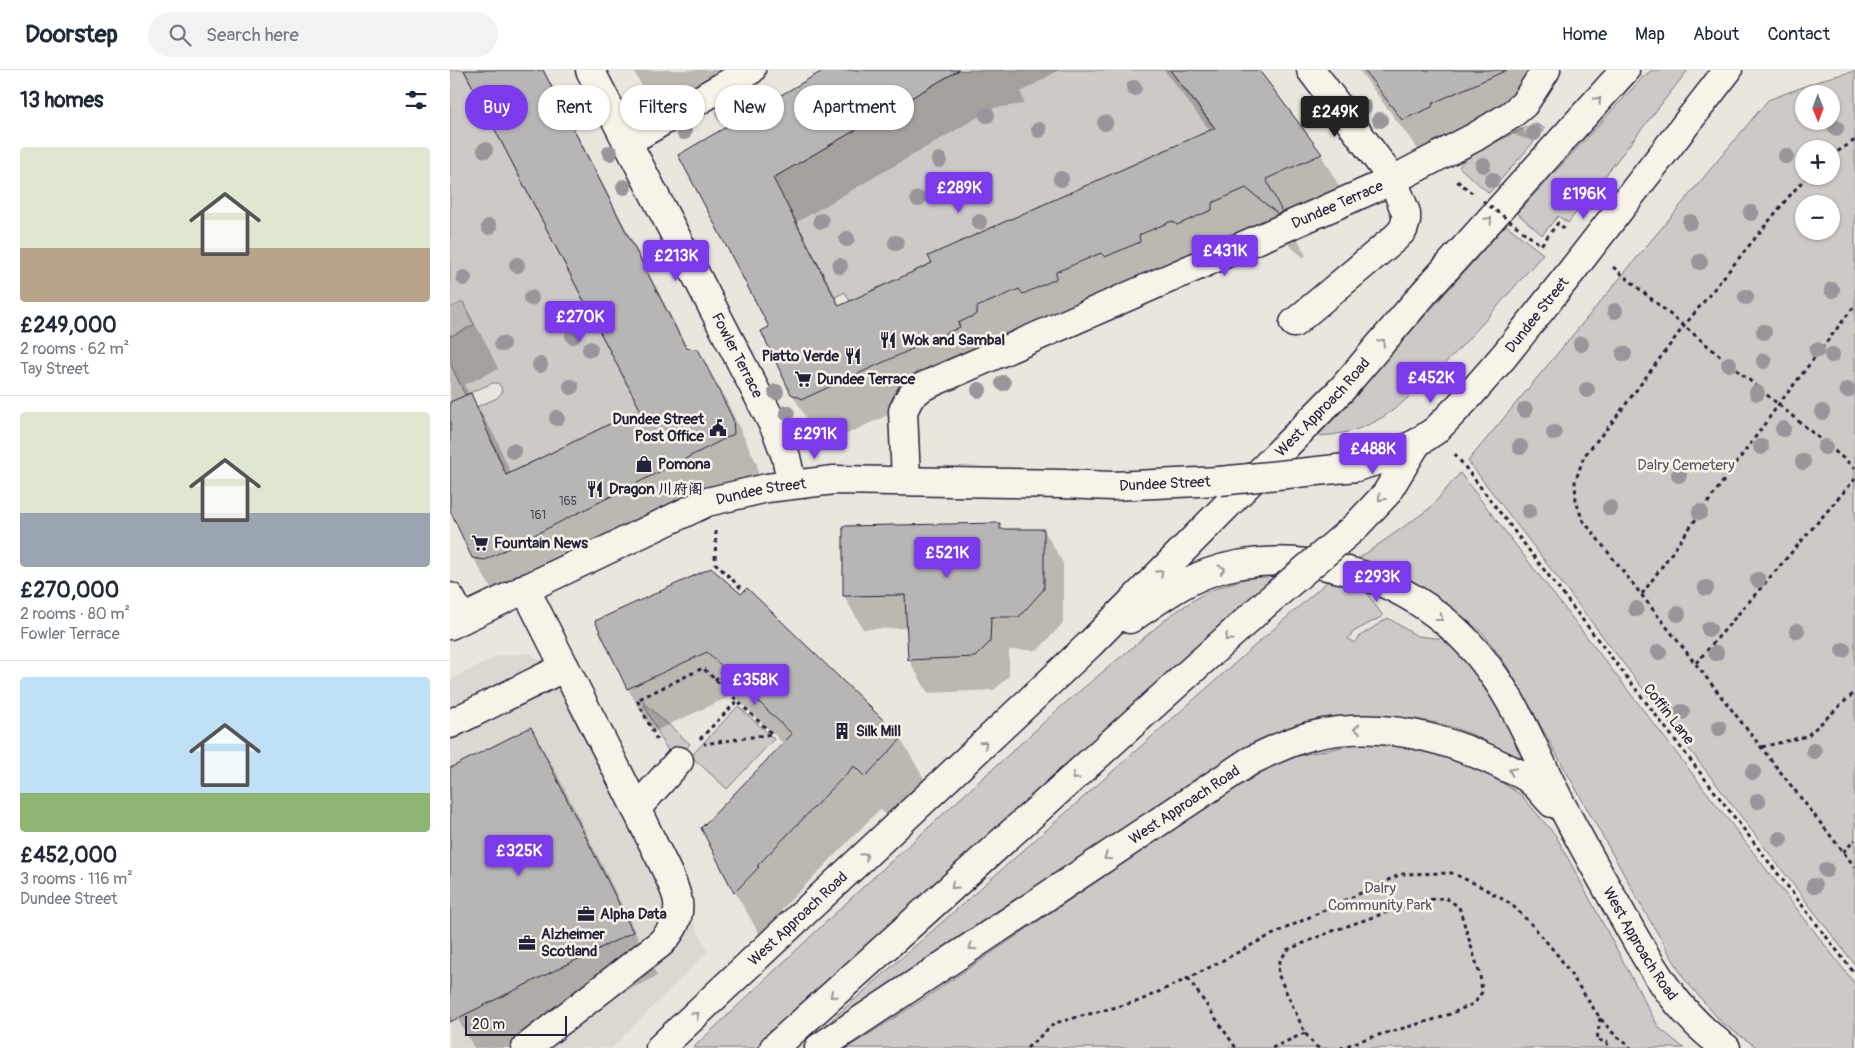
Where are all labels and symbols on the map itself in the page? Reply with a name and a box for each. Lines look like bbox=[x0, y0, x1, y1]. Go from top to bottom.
north arrow bbox=[1795, 85, 1840, 130]
pin: £249K bbox=[1300, 96, 1370, 138]
one-way arrow bbox=[1592, 96, 1601, 105]
pin: £289K bbox=[924, 172, 994, 214]
street label: Dundee Terrace bbox=[1289, 176, 1387, 233]
pin: £196K bbox=[1549, 178, 1619, 220]
one-way arrow bbox=[1483, 217, 1492, 226]
pin: £431K bbox=[1190, 234, 1260, 277]
pin: £213K bbox=[641, 240, 711, 282]
street label: Dundee Street bbox=[1501, 273, 1574, 357]
pin: £270K bbox=[545, 300, 615, 343]
street label: Fowler Terrace bbox=[707, 310, 767, 402]
restaurant icon: Wok and Sambal bbox=[878, 330, 898, 350]
place label: Wok and Sambal bbox=[902, 331, 1005, 350]
one-way arrow bbox=[1376, 339, 1385, 348]
restaurant icon: Piatto Verde bbox=[843, 346, 863, 366]
place label: Piatto Verde bbox=[762, 347, 840, 366]
street label: West Approach Road bbox=[1272, 354, 1374, 461]
pin: £452K bbox=[1396, 362, 1466, 404]
supermarket icon: Dundee Terrace bbox=[793, 369, 813, 389]
place label: Dundee Terrace bbox=[817, 370, 916, 389]
place label: Dundee Street Post Office bbox=[613, 410, 705, 446]
public building icon: Dundee Street Post Office bbox=[708, 418, 728, 438]
pin: £291K bbox=[780, 418, 850, 460]
pin: £488K bbox=[1338, 432, 1408, 475]
shop icon: Pomona bbox=[634, 454, 654, 474]
place label: Pomona bbox=[658, 455, 711, 474]
park label: Dalry Cemetery bbox=[1637, 456, 1735, 475]
street label: Dundee Street bbox=[1119, 472, 1212, 496]
street label: Dundee Street bbox=[714, 474, 808, 510]
restaurant icon: Dragon 川府阁 bbox=[585, 479, 605, 499]
place label: Dragon 川府阁 bbox=[609, 480, 703, 499]
one-way arrow bbox=[1378, 493, 1387, 502]
house number: 165 bbox=[559, 494, 577, 509]
house number: 161 bbox=[530, 508, 546, 523]
supermarket icon: Fountain News bbox=[470, 533, 490, 553]
place label: Fountain News bbox=[494, 534, 588, 553]
pin: £521K bbox=[912, 536, 982, 579]
pin: £293K bbox=[1342, 560, 1412, 603]
one-way arrow bbox=[1217, 564, 1225, 574]
one-way arrow bbox=[1154, 570, 1163, 579]
one-way arrow bbox=[1434, 613, 1443, 621]
one-way arrow bbox=[1224, 632, 1233, 641]
pin: £358K bbox=[720, 664, 790, 706]
street label: Coffin Lane bbox=[1639, 680, 1699, 749]
building icon: Silk Mill bbox=[832, 721, 852, 741]
place label: Silk Mill bbox=[856, 722, 901, 741]
one-way arrow bbox=[1353, 724, 1361, 735]
one-way arrow bbox=[978, 741, 987, 750]
street label: West Approach Road bbox=[1126, 761, 1244, 849]
one-way arrow bbox=[1508, 766, 1517, 777]
one-way arrow bbox=[1071, 771, 1080, 780]
pin: £325K bbox=[484, 834, 554, 877]
one-way arrow bbox=[1103, 851, 1113, 860]
one-way arrow bbox=[860, 853, 869, 862]
street label: West Approach Road bbox=[744, 868, 852, 970]
park label: Dalry Community Park bbox=[1328, 879, 1433, 915]
one-way arrow bbox=[951, 880, 960, 889]
street label: West Approach Road bbox=[1598, 884, 1682, 1005]
office icon: Alpha Data bbox=[576, 904, 596, 924]
place label: Alpha Data bbox=[600, 905, 667, 924]
place label: Alzheimer Scotland bbox=[541, 925, 606, 961]
office icon: Alzheimer Scotland bbox=[517, 933, 537, 953]
one-way arrow bbox=[968, 941, 978, 950]
one-way arrow bbox=[830, 989, 839, 998]
one-way arrow bbox=[690, 1012, 699, 1021]
scale bar bbox=[465, 1013, 568, 1036]

